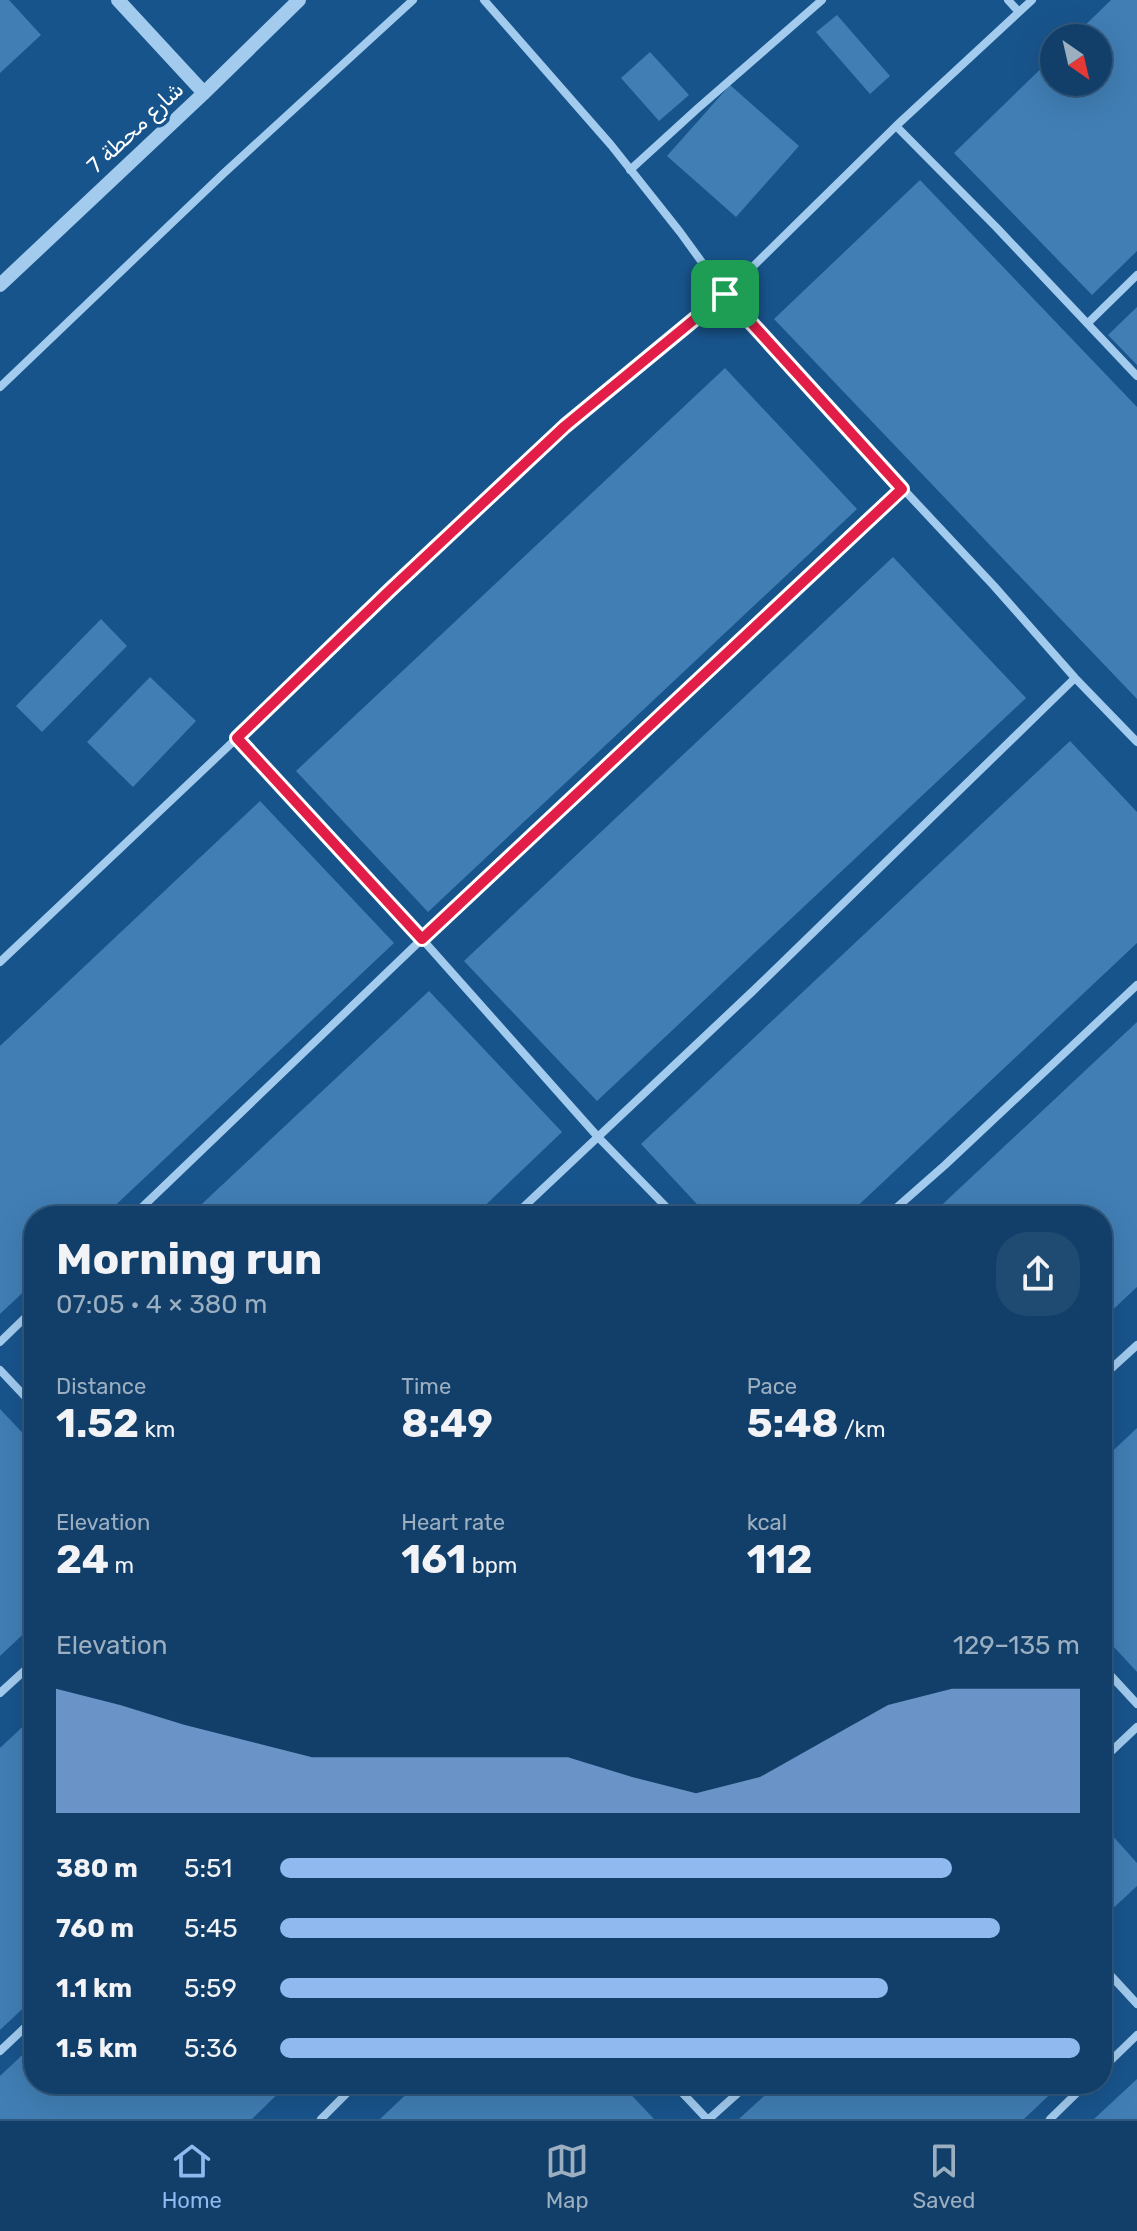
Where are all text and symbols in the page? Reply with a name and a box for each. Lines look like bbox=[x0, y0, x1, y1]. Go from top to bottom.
north arrow bbox=[1040, 24, 1112, 96]
map controls bbox=[1040, 24, 1112, 96]
street label: شارع محطة 7 bbox=[81, 76, 191, 180]
pin bbox=[691, 260, 759, 328]
icon: arrive bbox=[703, 272, 747, 316]
button: share bbox=[996, 1232, 1080, 1316]
text: Morning run bbox=[56, 1233, 322, 1285]
text: 07:05 · 4 × 380 m bbox=[56, 1289, 267, 1320]
text: Distance bbox=[56, 1373, 146, 1400]
text: Time bbox=[401, 1373, 451, 1400]
text: Pace bbox=[747, 1373, 797, 1400]
text: 1.52 bbox=[56, 1400, 139, 1447]
text: 8:49 bbox=[401, 1400, 493, 1447]
text: 5:48 bbox=[747, 1400, 839, 1447]
text: km bbox=[139, 1416, 175, 1443]
text: /km bbox=[839, 1416, 885, 1443]
text: Elevation bbox=[56, 1509, 150, 1536]
text: Heart rate bbox=[401, 1509, 505, 1536]
text: kcal bbox=[747, 1509, 787, 1536]
text: 24 bbox=[56, 1536, 109, 1583]
text: 161 bbox=[401, 1536, 466, 1583]
text: 112 bbox=[747, 1536, 812, 1583]
text: m bbox=[109, 1552, 134, 1579]
text: bpm bbox=[466, 1552, 517, 1579]
text: Elevation bbox=[56, 1630, 167, 1661]
text: 129–135 m bbox=[953, 1630, 1080, 1661]
text: 380 m bbox=[56, 1853, 138, 1884]
text: 5:51 bbox=[184, 1853, 232, 1884]
text: 760 m bbox=[56, 1913, 134, 1944]
text: 5:45 bbox=[184, 1913, 238, 1944]
text: 1.1 km bbox=[56, 1973, 132, 2004]
text: 5:59 bbox=[184, 1973, 237, 2004]
text: 1.5 km bbox=[56, 2033, 138, 2064]
text: 5:36 bbox=[184, 2033, 237, 2064]
tab: Home bbox=[162, 2139, 222, 2214]
tab: Map bbox=[545, 2139, 589, 2214]
tab: Saved bbox=[913, 2139, 975, 2214]

